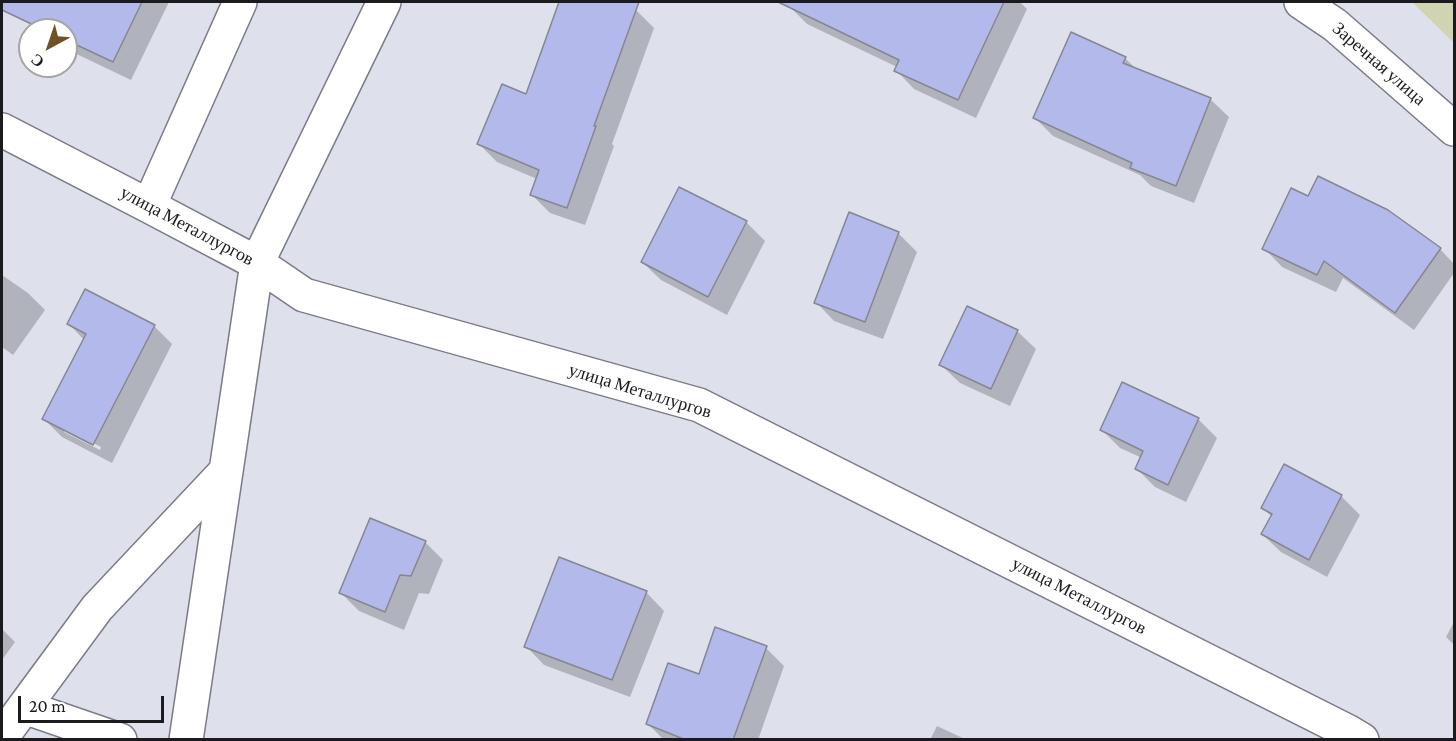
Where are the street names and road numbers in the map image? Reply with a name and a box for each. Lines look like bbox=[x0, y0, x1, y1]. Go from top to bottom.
street label: Заречная улица bbox=[1328, 18, 1430, 110]
street label: улица Металлургов bbox=[116, 182, 258, 270]
street label: улица Металлургов bbox=[566, 359, 714, 423]
street label: улица Металлургов bbox=[1008, 553, 1150, 639]

